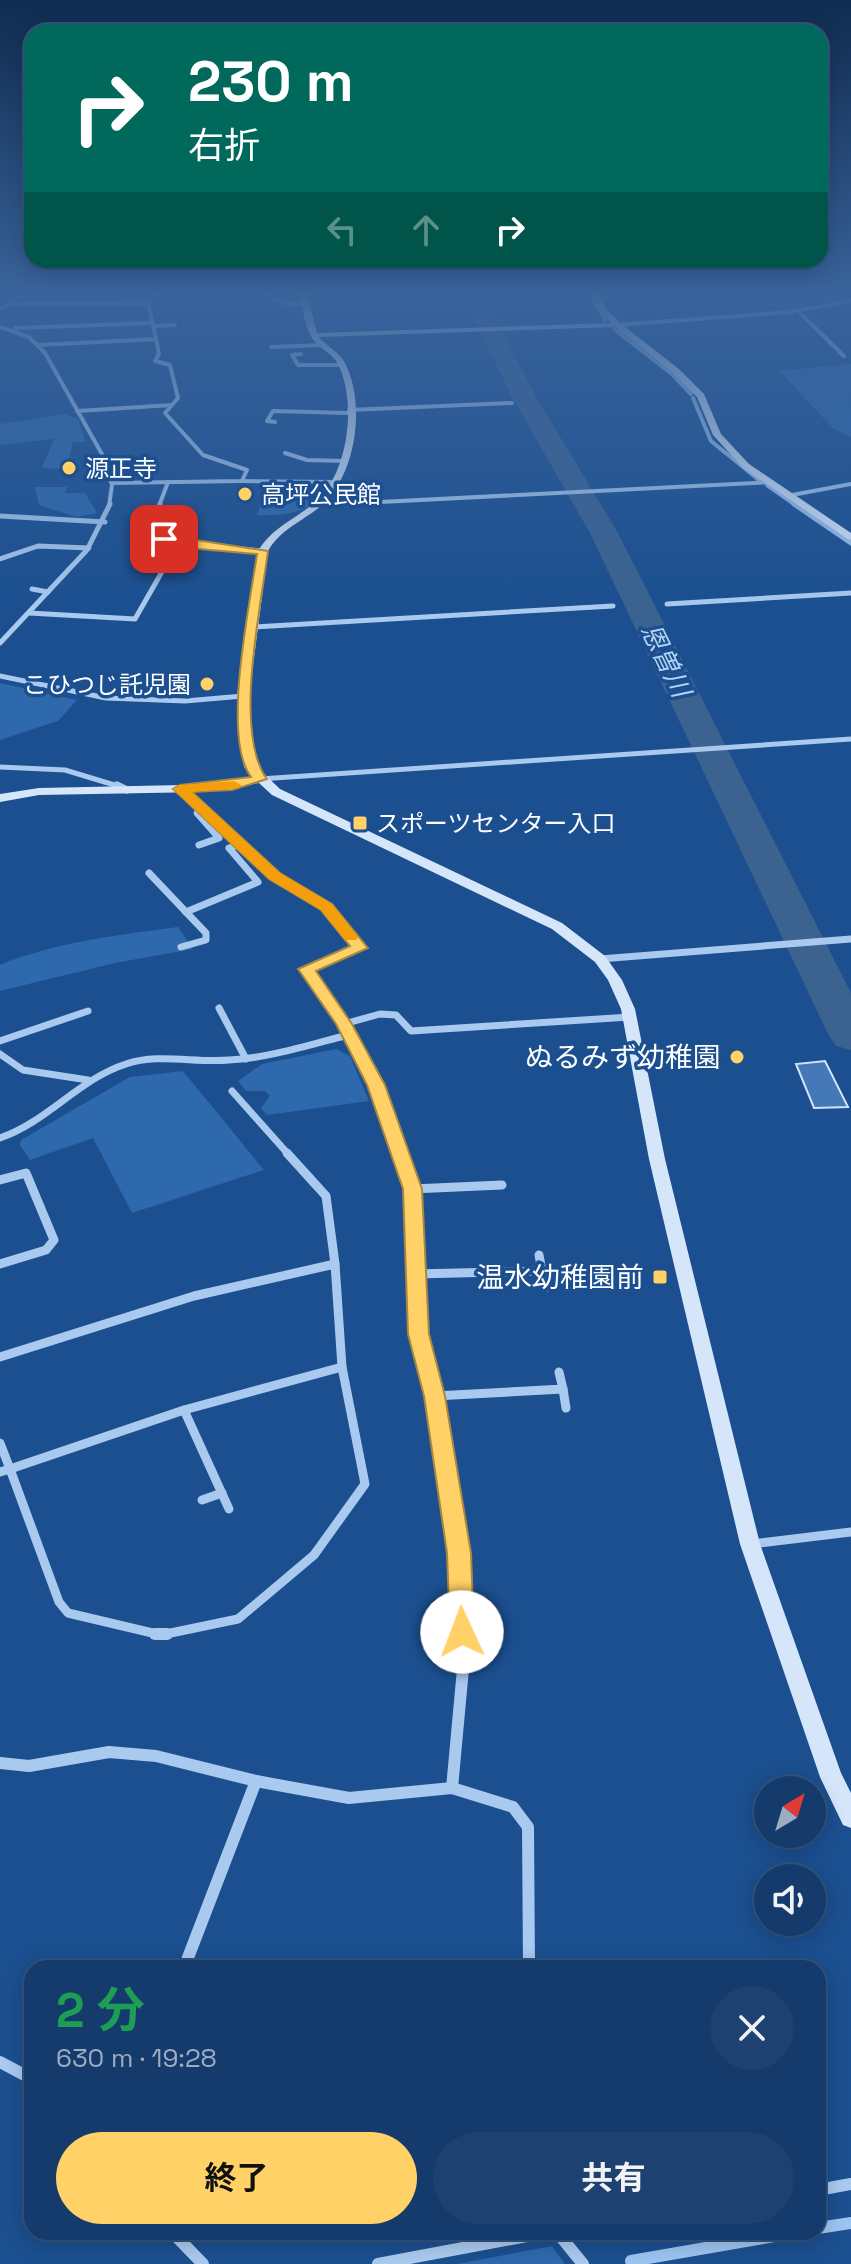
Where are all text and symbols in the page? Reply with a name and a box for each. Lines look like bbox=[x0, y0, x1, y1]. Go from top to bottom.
text: 230 m bbox=[188, 46, 354, 117]
icon: right bbox=[56, 56, 160, 160]
text: 右折 bbox=[188, 123, 260, 169]
icon: left bbox=[320, 208, 364, 252]
icon: ahead bbox=[404, 208, 448, 252]
icon: right bbox=[488, 208, 532, 252]
place label: 源正寺 bbox=[85, 453, 157, 484]
marker: 源正寺 bbox=[60, 459, 78, 477]
place label: 高坪公民館 bbox=[261, 479, 381, 510]
marker: 高坪公民館 bbox=[236, 485, 254, 503]
pin bbox=[130, 505, 198, 573]
icon: arrive bbox=[142, 517, 186, 561]
water label: 恩曽川 bbox=[634, 617, 700, 705]
place label: こひつじ託児園 bbox=[23, 669, 191, 700]
marker: こひつじ託児園 bbox=[198, 675, 216, 693]
place label: スポーツセンター入口 bbox=[376, 808, 616, 839]
marker: スポーツセンター入口 bbox=[351, 814, 369, 832]
place label: ぬるみず幼稚園 bbox=[525, 1039, 721, 1075]
marker: ぬるみず幼稚園 bbox=[728, 1048, 746, 1066]
place label: 温水幼稚園前 bbox=[476, 1259, 644, 1295]
marker: 温水幼稚園前 bbox=[651, 1268, 669, 1286]
position arrow bbox=[420, 1590, 504, 1674]
north arrow bbox=[754, 1776, 826, 1848]
map controls bbox=[754, 1776, 826, 1936]
button: sound bbox=[754, 1864, 826, 1936]
text: 2 分 bbox=[56, 1980, 145, 2041]
button: close bbox=[710, 1986, 794, 2070]
text: 630 m · 19:28 bbox=[56, 2041, 217, 2075]
button: 終了 bbox=[56, 2132, 417, 2224]
button: 共有 bbox=[433, 2132, 794, 2224]

